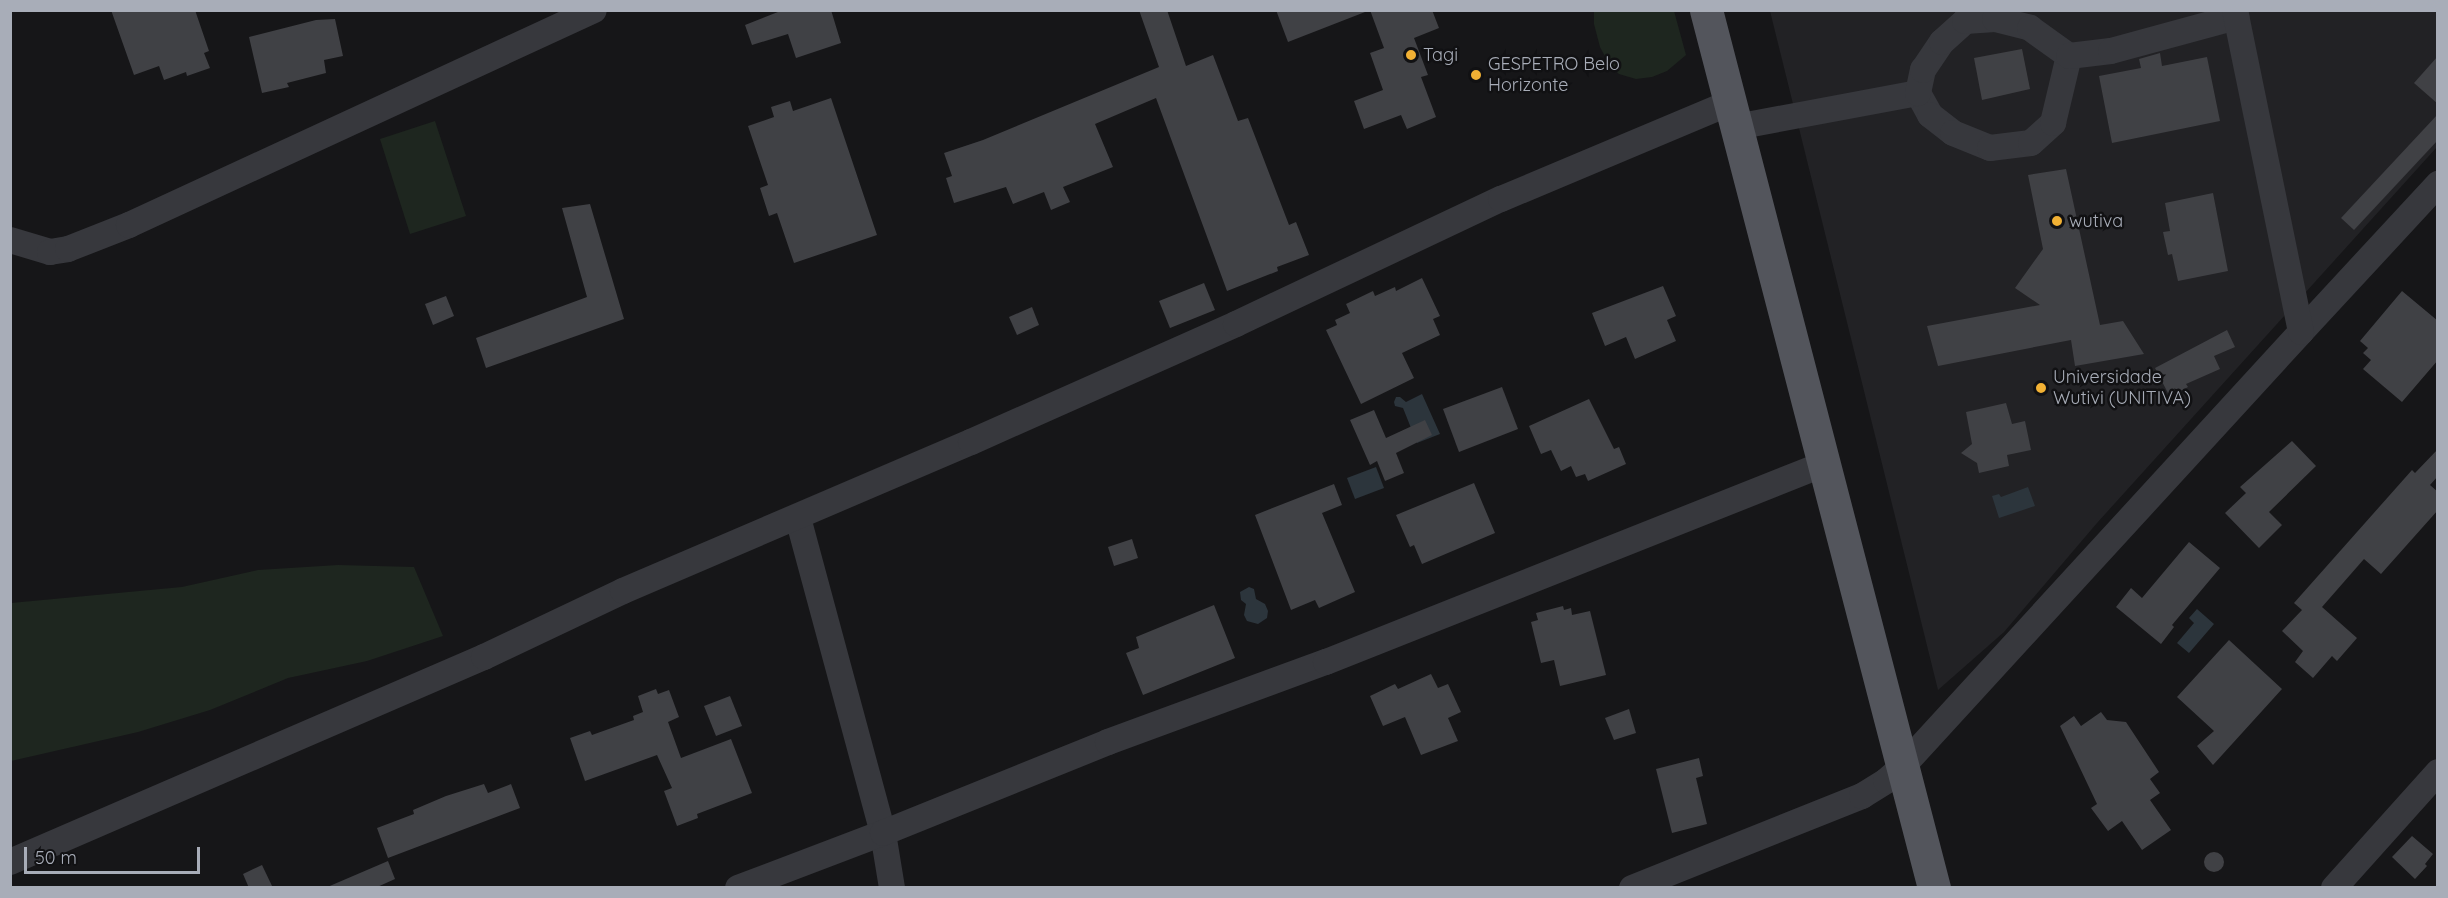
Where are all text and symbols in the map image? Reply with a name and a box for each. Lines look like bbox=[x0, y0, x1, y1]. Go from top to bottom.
place label: Tagi bbox=[1423, 44, 1458, 66]
marker: Tagi bbox=[1404, 48, 1418, 62]
place label: GESPETRO Belo Horizonte bbox=[1488, 54, 1620, 97]
marker: GESPETRO Belo Horizonte bbox=[1469, 68, 1483, 82]
place label: wutiva bbox=[2069, 210, 2123, 232]
marker: wutiva bbox=[2050, 214, 2064, 228]
place label: Universidade Wutivi (UNITIVA) bbox=[2053, 367, 2191, 410]
marker: Universidade Wutivi (UNITIVA) bbox=[2034, 381, 2048, 395]
scale bar bbox=[27, 835, 202, 873]
text: 50 m bbox=[35, 846, 77, 869]

